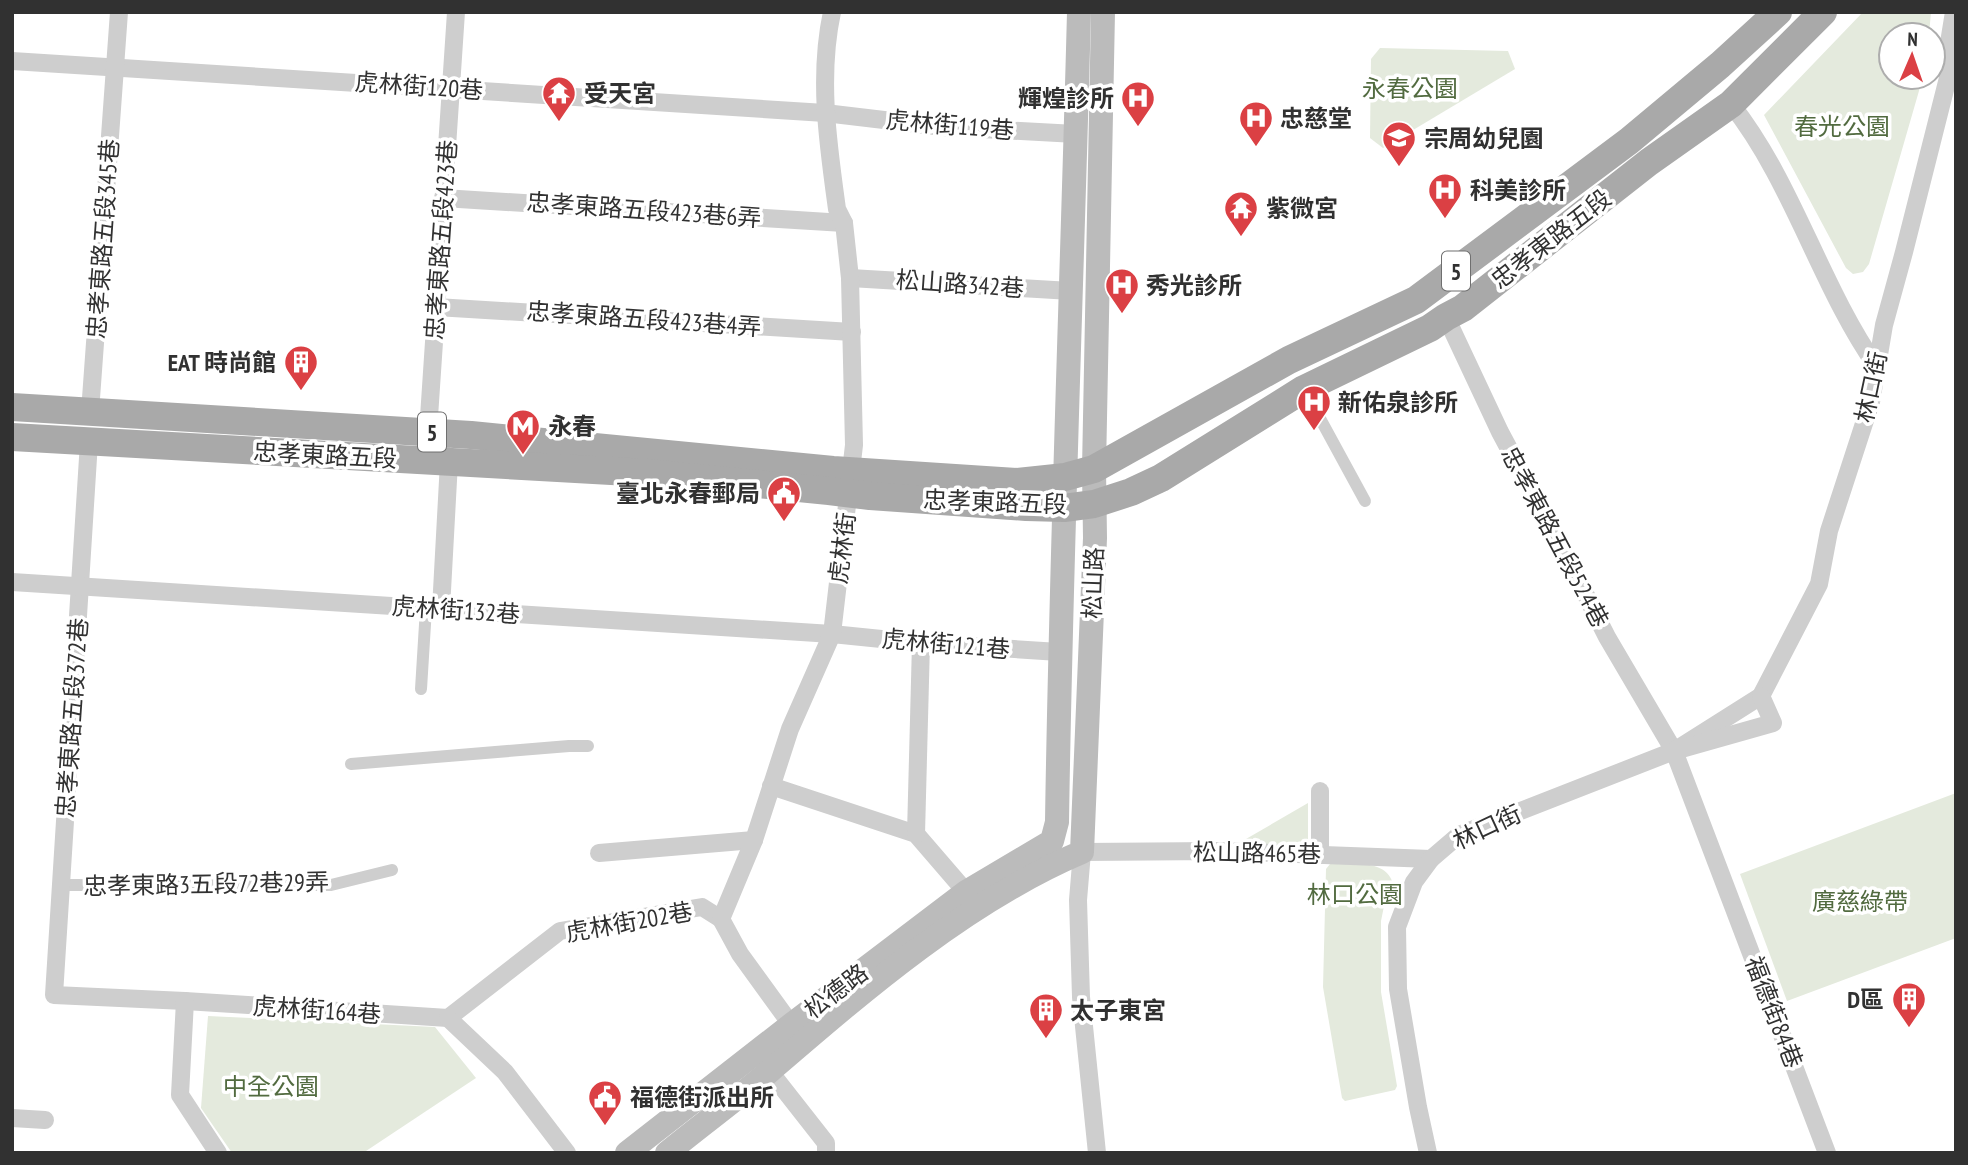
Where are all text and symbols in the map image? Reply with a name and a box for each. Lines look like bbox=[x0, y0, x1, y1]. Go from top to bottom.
north arrow bbox=[1877, 21, 1947, 91]
text: N bbox=[1907, 27, 1918, 51]
street label: 虎林街120巷 bbox=[354, 66, 484, 106]
park label: 永春公園 bbox=[1362, 73, 1458, 104]
temple icon: 受天宮 bbox=[540, 74, 578, 123]
place label: 受天宮 bbox=[584, 78, 656, 109]
hospital icon: 輝煌診所 bbox=[1119, 79, 1157, 128]
place label: 輝煌診所 bbox=[1018, 83, 1114, 114]
hospital icon: 忠慈堂 bbox=[1237, 99, 1275, 148]
place label: 忠慈堂 bbox=[1280, 103, 1352, 134]
street label: 虎林街119巷 bbox=[885, 104, 1015, 146]
park label: 春光公園 bbox=[1794, 111, 1890, 142]
school or university icon: 宗周幼兒園 bbox=[1380, 119, 1418, 168]
place label: 宗周幼兒園 bbox=[1424, 123, 1544, 154]
street label: 忠孝東路五段345巷 bbox=[81, 138, 125, 340]
street label: 忠孝東路五段423巷 bbox=[419, 139, 463, 341]
hospital icon: 科美診所 bbox=[1426, 171, 1464, 220]
place label: 科美診所 bbox=[1470, 175, 1566, 206]
street label: 忠孝東路五段 bbox=[1485, 182, 1617, 296]
street label: 忠孝東路五段423巷6弄 bbox=[526, 186, 762, 234]
temple icon: 紫微宮 bbox=[1222, 189, 1260, 238]
place label: 紫微宮 bbox=[1266, 193, 1338, 224]
road number: 5 bbox=[1442, 252, 1470, 290]
street label: 松山路342巷 bbox=[895, 264, 1025, 304]
hospital icon: 秀光診所 bbox=[1103, 266, 1141, 315]
place label: 秀光診所 bbox=[1146, 270, 1242, 301]
street label: 忠孝東路五段423巷4弄 bbox=[526, 295, 762, 343]
building icon: EAT 時尚館 bbox=[282, 343, 320, 392]
place label: EAT 時尚館 bbox=[168, 347, 276, 378]
street label: 林口街 bbox=[1848, 349, 1894, 425]
hospital icon: 新佑泉診所 bbox=[1295, 383, 1333, 432]
place label: 新佑泉診所 bbox=[1338, 387, 1458, 418]
metro station icon: 永春 bbox=[504, 407, 542, 456]
place label: 永春 bbox=[548, 411, 596, 442]
road number: 5 bbox=[418, 412, 446, 452]
street label: 忠孝東路五段 bbox=[252, 436, 398, 474]
street label: 忠孝東路五段524巷 bbox=[1494, 441, 1616, 633]
public building icon: 臺北永春郵局 bbox=[765, 474, 803, 523]
place label: 臺北永春郵局 bbox=[616, 478, 760, 509]
street label: 忠孝東路五段 bbox=[923, 484, 1067, 520]
street label: 虎林街 bbox=[822, 510, 862, 586]
street label: 松山路 bbox=[1076, 546, 1110, 620]
street label: 虎林街132巷 bbox=[391, 590, 521, 630]
street label: 忠孝東路五段372巷 bbox=[50, 617, 94, 819]
street label: 虎林街121巷 bbox=[881, 623, 1011, 665]
street label: 林口街 bbox=[1448, 798, 1526, 856]
street label: 松山路465巷 bbox=[1193, 836, 1321, 870]
street label: 忠孝東路3五段72巷29弄 bbox=[83, 866, 329, 902]
park label: 林口公園 bbox=[1307, 879, 1403, 910]
park label: 廣慈綠帶 bbox=[1812, 886, 1908, 917]
street label: 虎林街202巷 bbox=[563, 896, 695, 948]
street label: 福德街84巷 bbox=[1738, 952, 1810, 1072]
street label: 松德路 bbox=[798, 957, 874, 1025]
building icon: D區 bbox=[1890, 980, 1928, 1029]
place label: D區 bbox=[1847, 984, 1884, 1015]
street label: 虎林街164巷 bbox=[252, 990, 382, 1030]
building icon: 太子東宮 bbox=[1027, 991, 1065, 1040]
place label: 太子東宮 bbox=[1070, 995, 1166, 1026]
park label: 中全公園 bbox=[223, 1071, 319, 1102]
public building icon: 福德街派出所 bbox=[586, 1078, 624, 1127]
place label: 福德街派出所 bbox=[630, 1082, 774, 1113]

